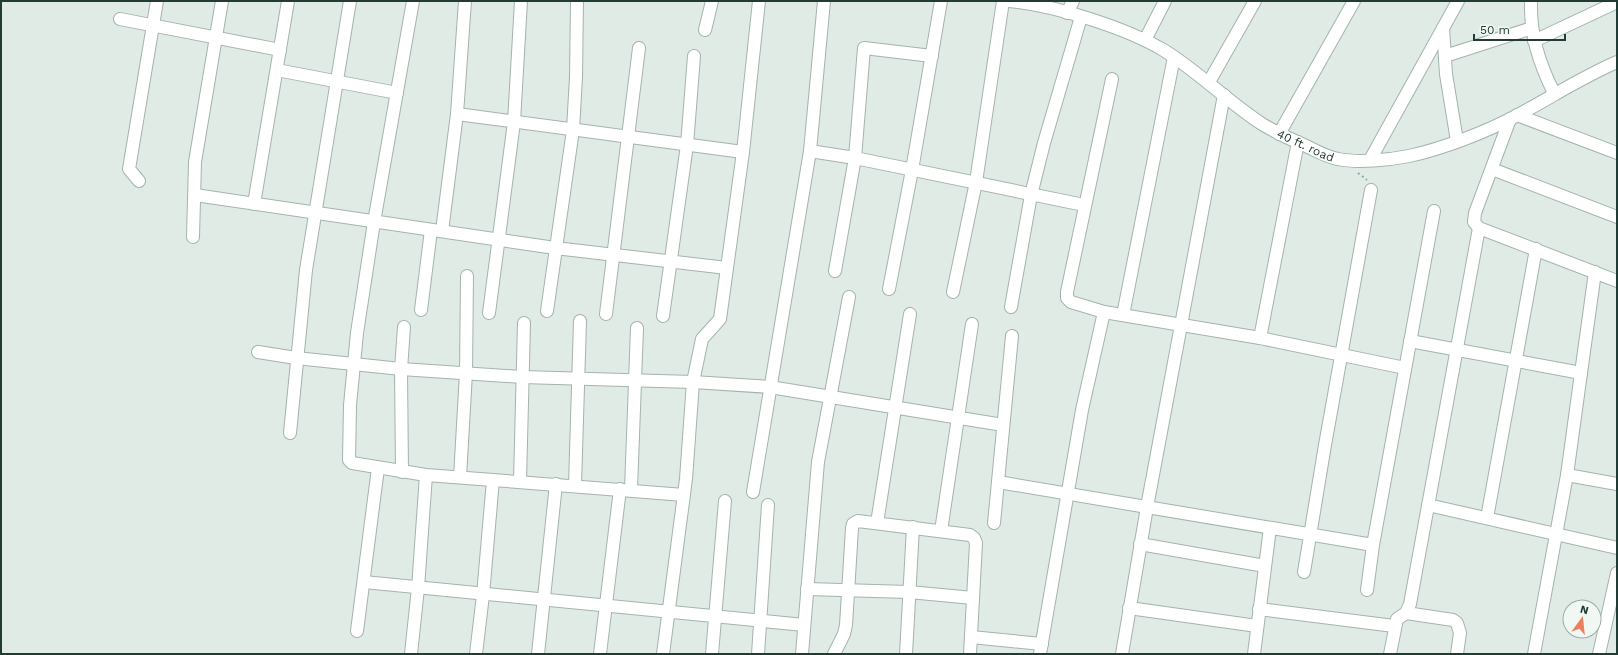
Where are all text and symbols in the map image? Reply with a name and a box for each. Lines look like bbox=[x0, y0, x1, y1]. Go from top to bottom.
scale bar bbox=[1474, 16, 1565, 42]
text: 50 m bbox=[1480, 23, 1510, 37]
street label: 40 ft. road bbox=[1275, 127, 1336, 165]
north arrow bbox=[1562, 599, 1602, 639]
text: N bbox=[1579, 602, 1590, 617]

